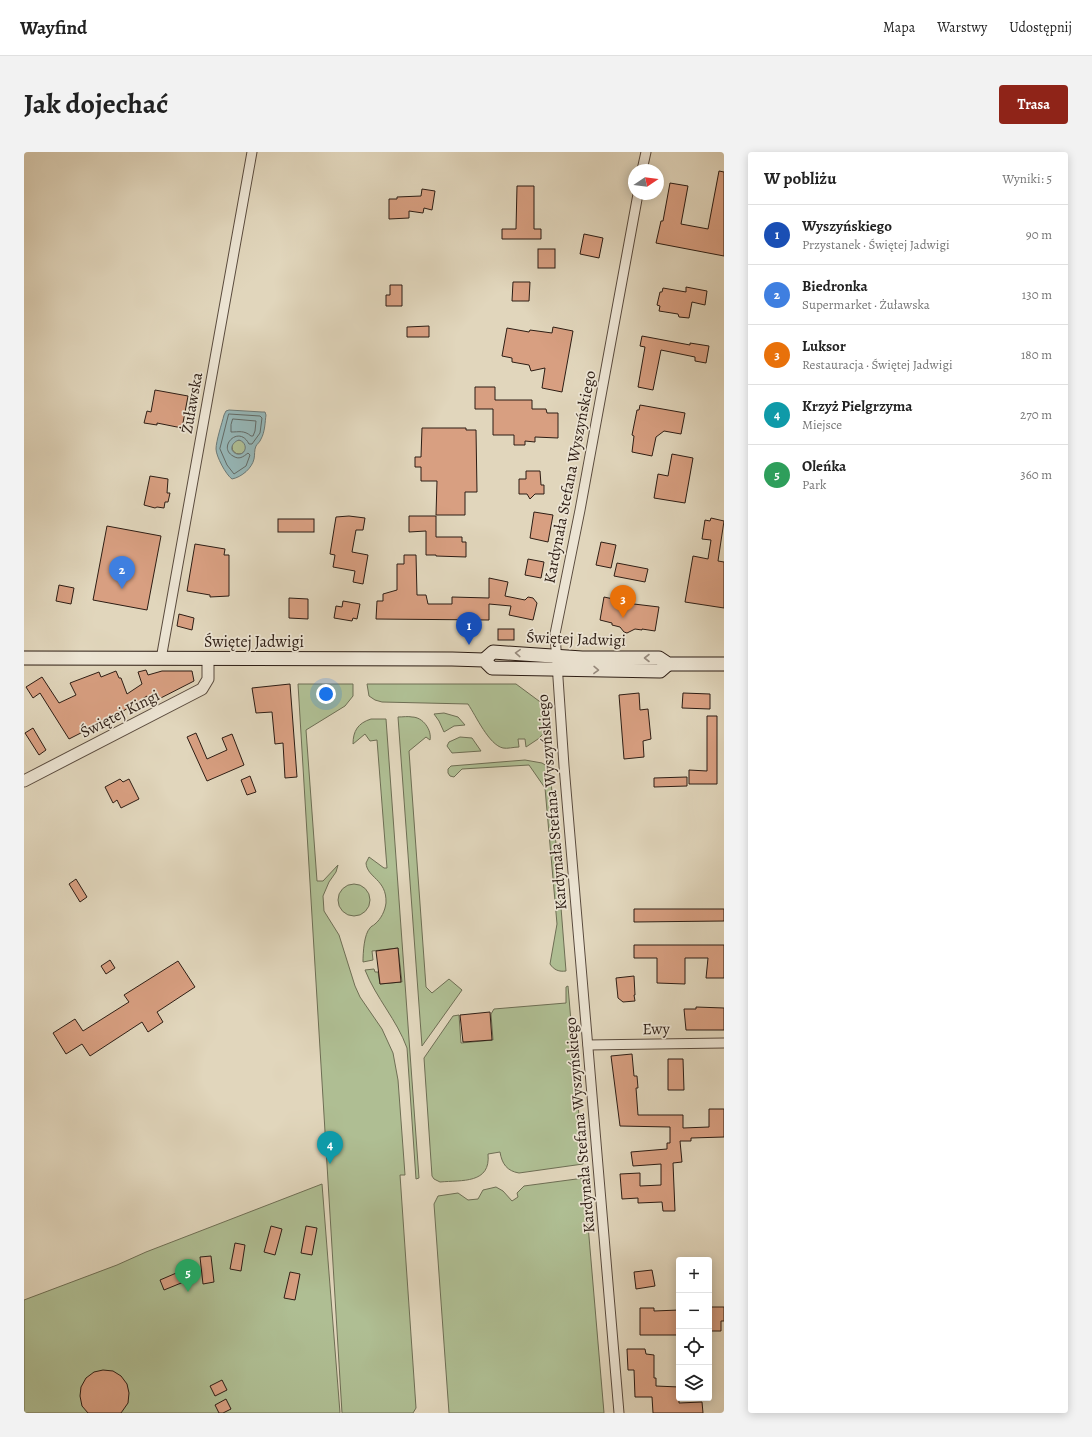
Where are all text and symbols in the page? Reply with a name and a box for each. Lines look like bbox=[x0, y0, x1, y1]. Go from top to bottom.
text: Wayfind bbox=[20, 15, 87, 41]
text: Mapa bbox=[883, 18, 915, 37]
text: Warstwy bbox=[937, 18, 987, 37]
text: Udostępnij bbox=[1009, 18, 1072, 37]
text: Jak dojechać bbox=[24, 85, 168, 123]
button: Trasa bbox=[999, 85, 1068, 124]
north arrow bbox=[628, 164, 664, 200]
text: W pobliżu bbox=[764, 167, 836, 190]
text: Wyniki: 5 bbox=[1002, 170, 1052, 187]
text: Wyszyńskiego bbox=[802, 216, 892, 236]
text: 1 bbox=[775, 226, 779, 243]
text: 90 m bbox=[1026, 226, 1052, 243]
text: Przystanek · Świętej Jadwigi bbox=[802, 236, 950, 253]
text: Biedronka bbox=[802, 276, 868, 296]
text: 2 bbox=[774, 286, 780, 303]
text: 130 m bbox=[1022, 286, 1052, 303]
text: Supermarket · Żuławska bbox=[802, 296, 930, 313]
text: Luksor bbox=[802, 336, 846, 356]
text: 3 bbox=[774, 346, 780, 363]
text: 180 m bbox=[1021, 346, 1052, 363]
text: Restauracja · Świętej Jadwigi bbox=[802, 356, 953, 373]
street label: Kardynała Stefana Wyszyńskiego bbox=[539, 369, 601, 585]
street label: Żuławska bbox=[176, 370, 208, 435]
text: Krzyż Pielgrzyma bbox=[802, 396, 913, 416]
text: 4 bbox=[774, 406, 780, 423]
text: 270 m bbox=[1020, 406, 1052, 423]
text: Miejsce bbox=[802, 416, 842, 433]
text: Oleńka bbox=[802, 456, 846, 476]
text: 5 bbox=[774, 466, 780, 483]
text: 360 m bbox=[1020, 466, 1052, 483]
text: Park bbox=[802, 476, 826, 493]
pin: 2 bbox=[109, 556, 135, 589]
pin: 3 bbox=[610, 585, 636, 618]
pin: 1 bbox=[456, 612, 482, 645]
street label: Świętej Jadwigi bbox=[526, 626, 626, 652]
street label: Świętej Jadwigi bbox=[204, 631, 304, 653]
one-way arrow bbox=[515, 649, 521, 658]
one-way arrow bbox=[644, 654, 650, 662]
one-way arrow bbox=[593, 666, 599, 674]
your location bbox=[316, 684, 336, 704]
street label: Świętej Kingi bbox=[76, 685, 164, 743]
street label: Kardynała Stefana Wyszyńskiego bbox=[532, 693, 572, 911]
street label: Kardynała Stefana Wyszyńskiego bbox=[560, 1016, 600, 1234]
street label: Ewy bbox=[642, 1018, 671, 1040]
pin: 4 bbox=[317, 1131, 343, 1164]
map controls bbox=[676, 1257, 712, 1401]
button: + bbox=[676, 1257, 712, 1293]
pin: 5 bbox=[175, 1259, 201, 1292]
button: − bbox=[676, 1293, 712, 1329]
button: locate bbox=[676, 1329, 712, 1365]
button: layers bbox=[676, 1365, 712, 1401]

